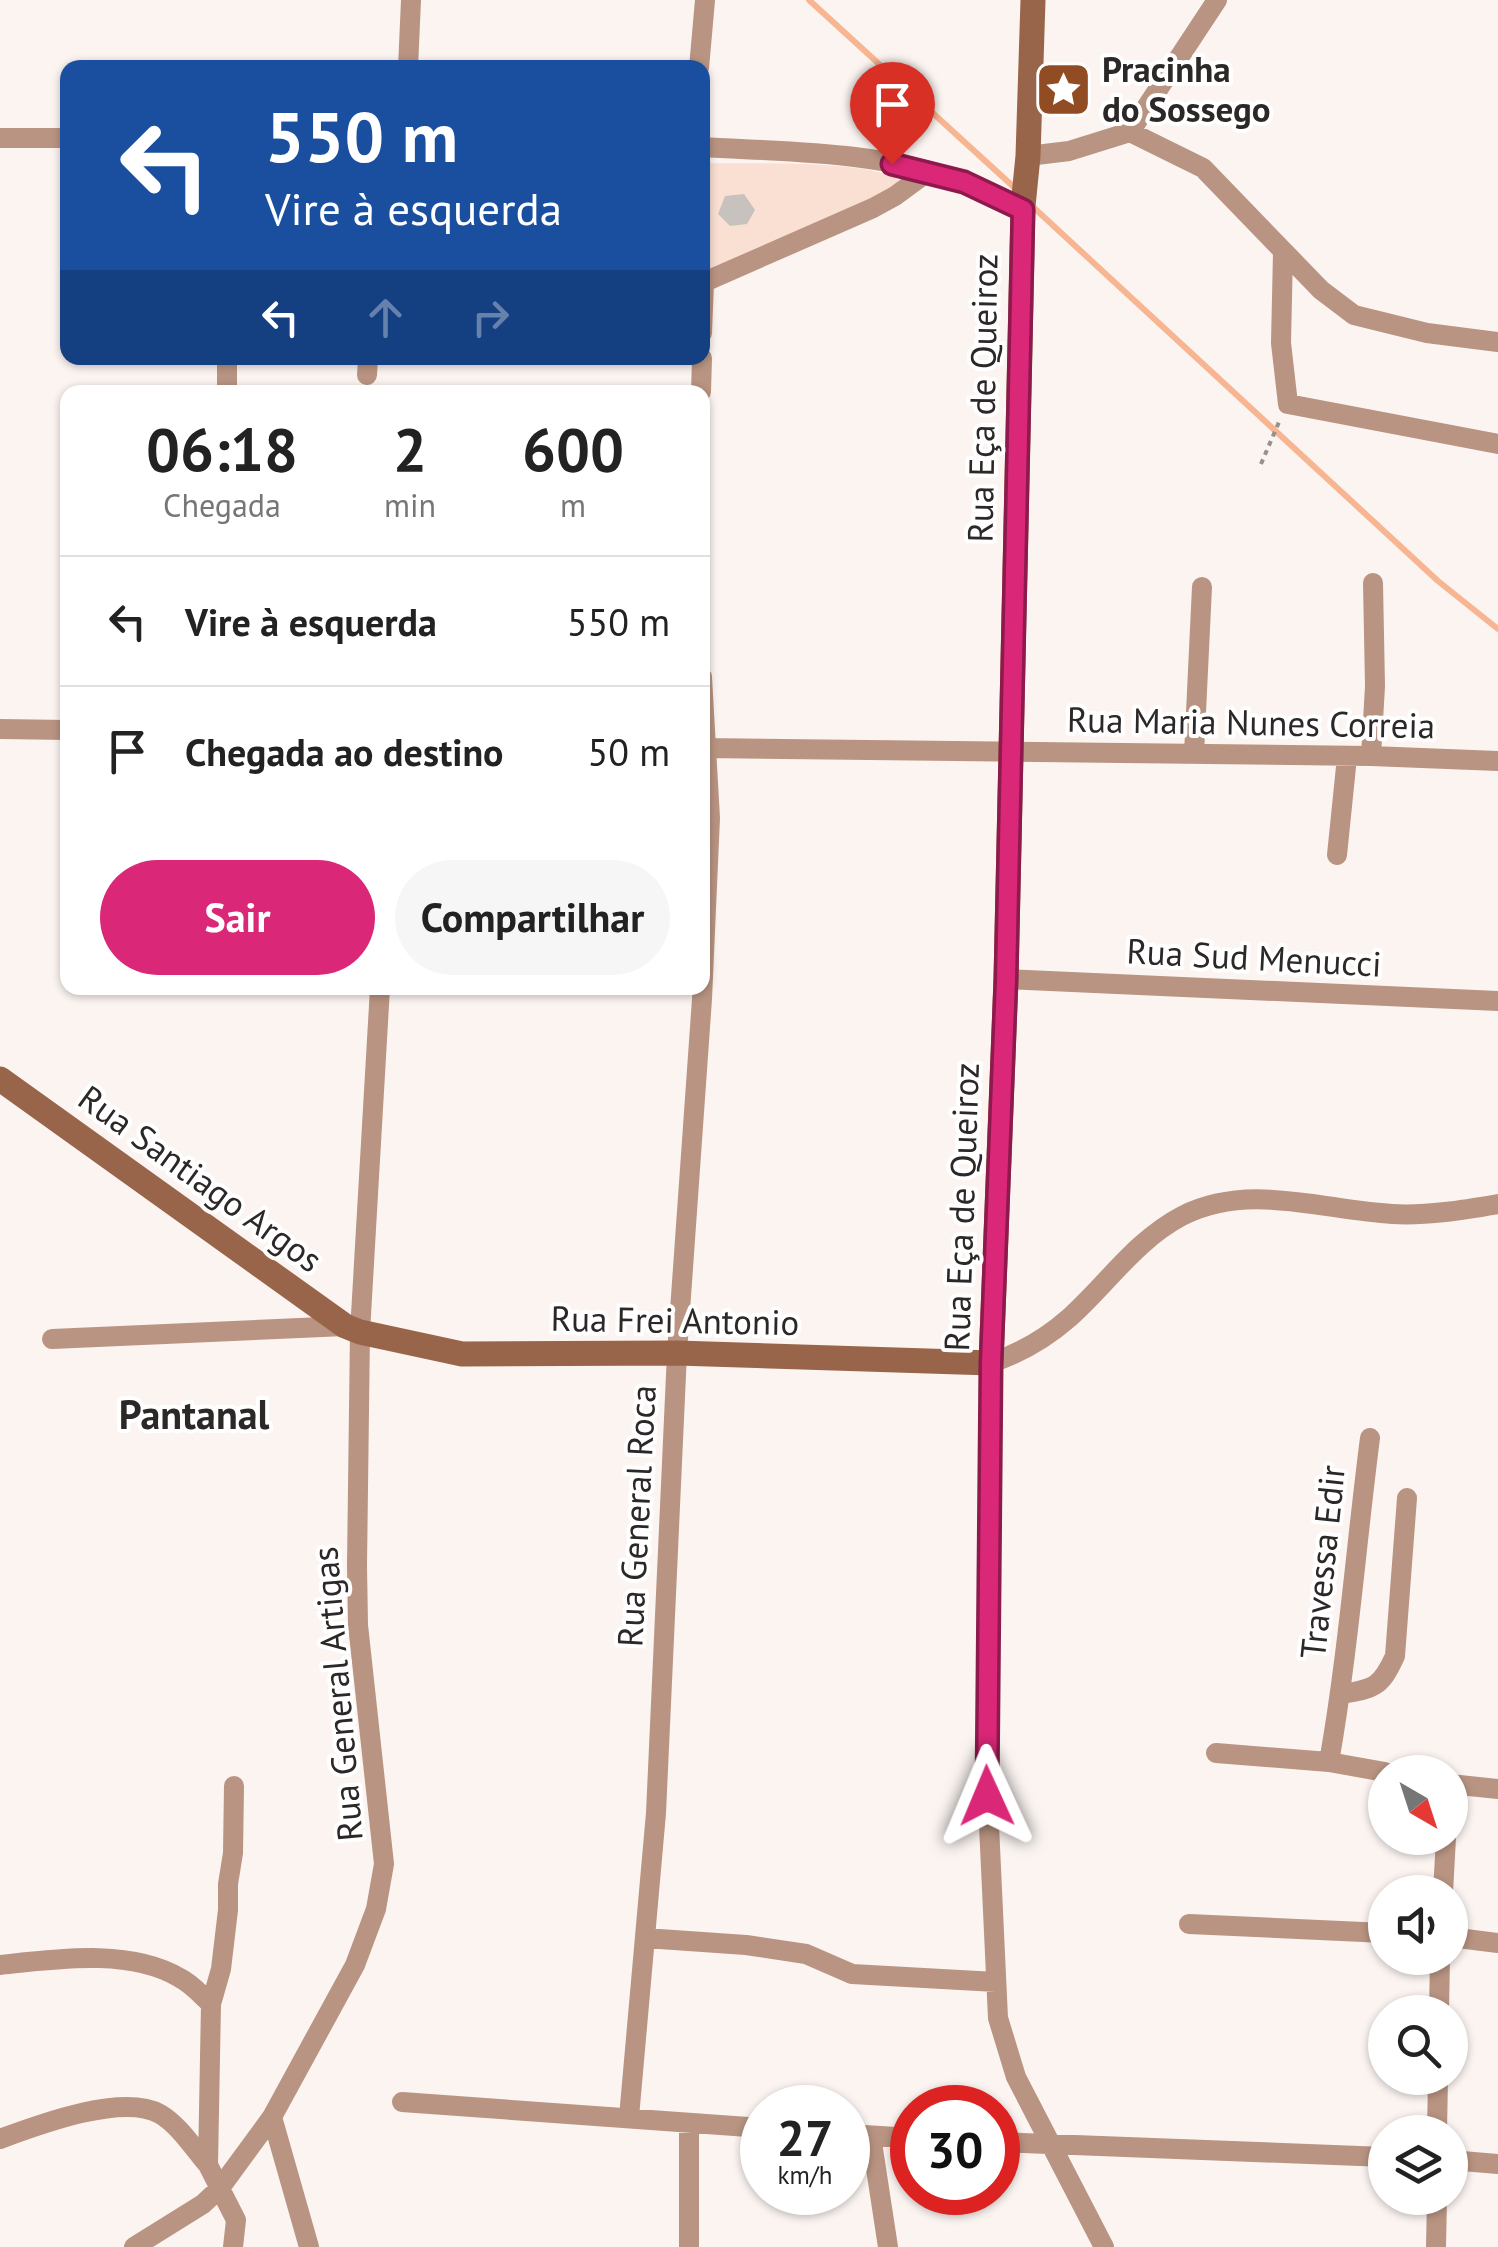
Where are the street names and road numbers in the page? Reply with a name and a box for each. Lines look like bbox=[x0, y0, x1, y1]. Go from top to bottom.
street label: Rua Eça de Queiroz bbox=[956, 253, 1008, 543]
street label: Rua Maria Nunes Correia bbox=[1066, 696, 1436, 748]
street label: Rua Sud Menucci bbox=[1125, 927, 1383, 987]
street label: Rua Eça de Queiroz bbox=[933, 1062, 989, 1352]
street label: Rua Santiago Argos bbox=[70, 1074, 331, 1282]
street label: Rua Frei Antonio bbox=[550, 1295, 800, 1345]
street label: Rua General Roca bbox=[606, 1384, 666, 1648]
street label: Travessa Edir bbox=[1289, 1463, 1355, 1661]
street label: Rua General Artigas bbox=[301, 1545, 373, 1843]

